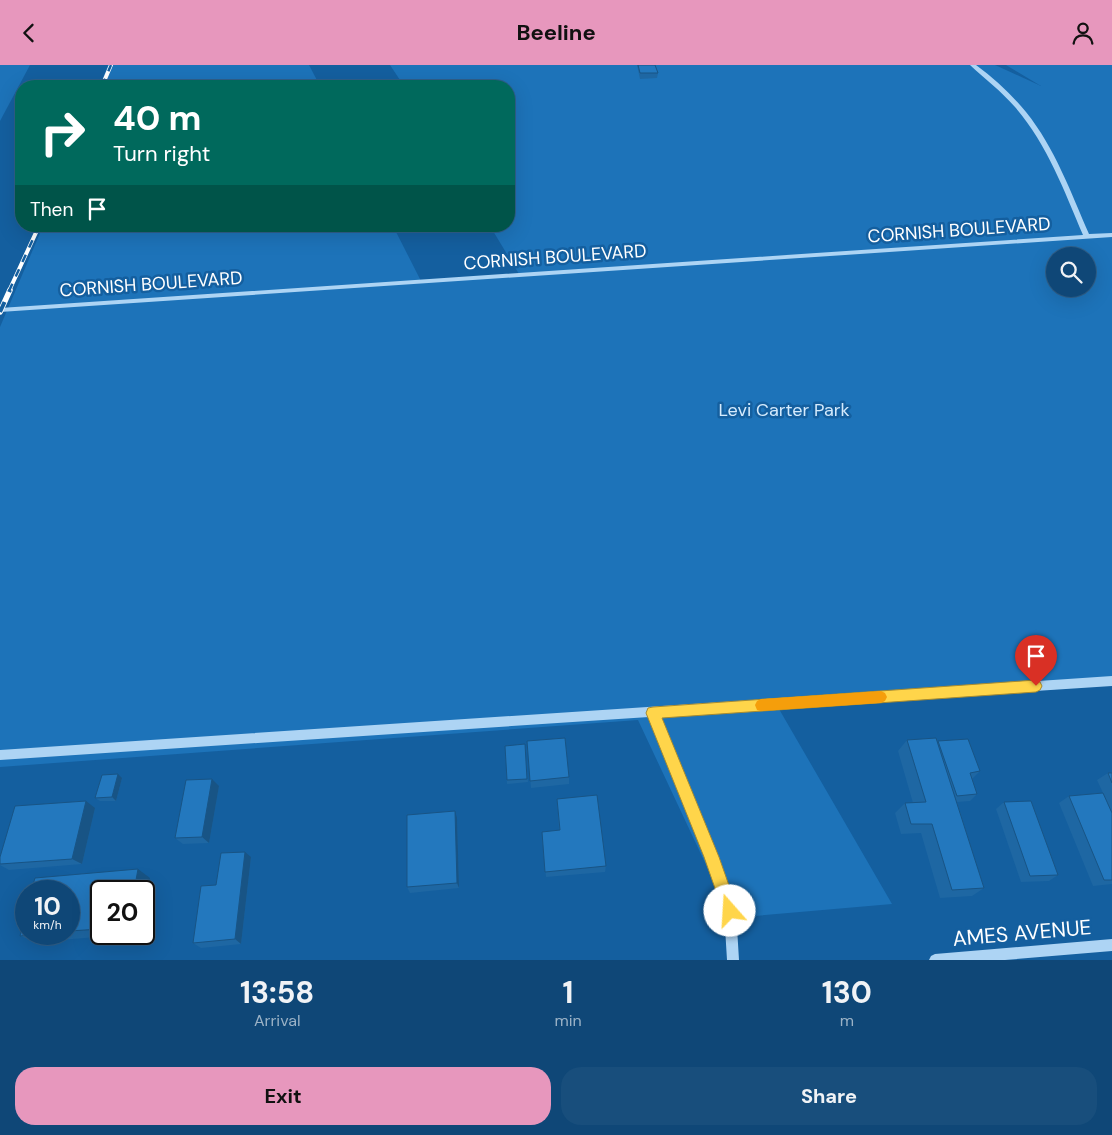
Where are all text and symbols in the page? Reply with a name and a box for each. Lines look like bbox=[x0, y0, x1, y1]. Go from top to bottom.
text: Beeline bbox=[516, 18, 596, 47]
icon: back bbox=[15, 19, 43, 47]
icon: person bbox=[1069, 19, 1097, 47]
text: 40 m bbox=[113, 95, 202, 141]
icon: right bbox=[30, 100, 95, 165]
text: Turn right bbox=[113, 139, 210, 168]
icon: arrive bbox=[83, 195, 111, 223]
text: Then bbox=[30, 197, 73, 222]
street label: CORNISH BOULEVARD bbox=[867, 212, 1051, 248]
street label: CORNISH BOULEVARD bbox=[463, 239, 647, 275]
map controls bbox=[1046, 247, 1096, 297]
button: search bbox=[1046, 247, 1096, 297]
street label: CORNISH BOULEVARD bbox=[59, 266, 243, 302]
park label: Levi Carter Park bbox=[719, 398, 849, 422]
pin bbox=[1015, 635, 1057, 686]
icon: arrive bbox=[1022, 642, 1050, 670]
speed limit sign: 20 bbox=[90, 880, 155, 945]
position arrow bbox=[703, 884, 755, 936]
text: 10 bbox=[34, 890, 61, 923]
street label: AMES AVENUE bbox=[951, 913, 1093, 953]
text: km/h bbox=[33, 917, 62, 933]
text: 13:58 bbox=[240, 973, 314, 1012]
text: 1 bbox=[563, 973, 574, 1012]
text: 130 bbox=[822, 973, 872, 1012]
text: Arrival bbox=[254, 1010, 301, 1031]
text: min bbox=[554, 1010, 582, 1031]
text: m bbox=[840, 1010, 854, 1031]
button: Exit bbox=[15, 1067, 551, 1125]
button: Share bbox=[561, 1067, 1097, 1125]

